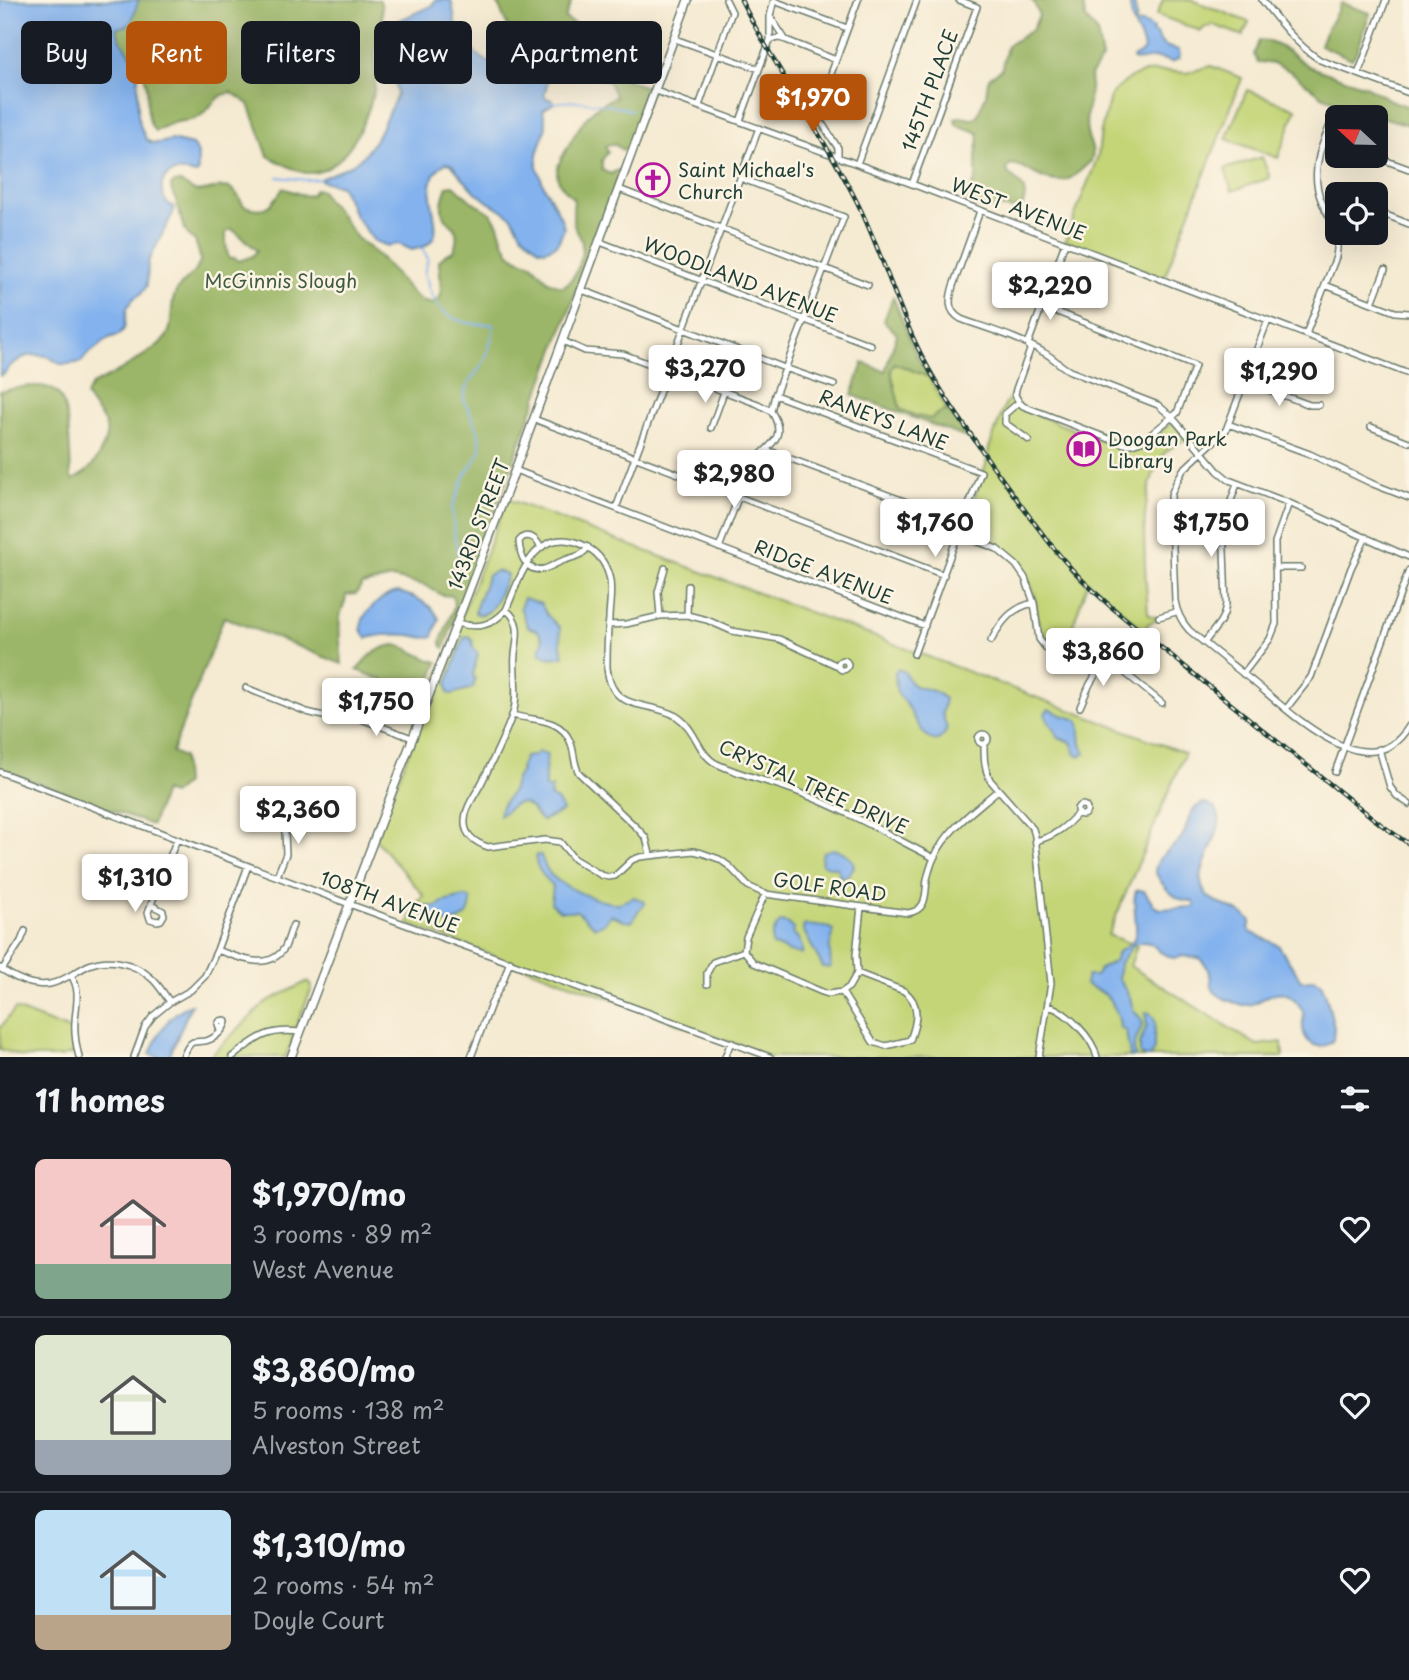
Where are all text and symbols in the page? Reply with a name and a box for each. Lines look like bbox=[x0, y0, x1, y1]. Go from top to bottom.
chip: Buy bbox=[21, 21, 112, 84]
chip: Rent bbox=[126, 21, 227, 84]
chip: Filters bbox=[241, 21, 360, 84]
chip: New bbox=[374, 21, 472, 84]
chip: Apartment bbox=[486, 21, 662, 84]
street label: 145TH PLACE bbox=[894, 25, 964, 155]
pin: $1,970 bbox=[756, 74, 870, 134]
text: $1,970 bbox=[776, 79, 850, 114]
north arrow bbox=[1325, 105, 1388, 168]
map controls bbox=[1325, 105, 1388, 245]
place label: Saint Michael's Church bbox=[678, 155, 814, 205]
church icon: Saint Michael's Church bbox=[634, 161, 672, 199]
street label: WEST AVENUE bbox=[947, 169, 1091, 247]
button: locate bbox=[1325, 182, 1388, 245]
street label: WOODLAND AVENUE bbox=[640, 229, 842, 329]
pin: $2,220 bbox=[993, 262, 1107, 322]
park label: McGinnis Slough bbox=[205, 266, 357, 294]
text: $2,220 bbox=[1008, 267, 1092, 302]
pin: $3,270 bbox=[648, 346, 762, 405]
pin: $1,290 bbox=[1222, 348, 1336, 408]
text: $3,270 bbox=[665, 350, 745, 385]
text: $1,290 bbox=[1240, 353, 1318, 388]
street label: RANEYS LANE bbox=[815, 381, 953, 457]
place label: Doogan Park Library bbox=[1108, 424, 1228, 474]
library icon: Doogan Park Library bbox=[1065, 430, 1103, 468]
pin: $2,980 bbox=[677, 450, 791, 510]
street label: 143RD STREET bbox=[440, 454, 516, 594]
text: $2,980 bbox=[693, 455, 775, 490]
pin: $1,760 bbox=[878, 500, 992, 559]
pin: $1,750 bbox=[1154, 500, 1268, 559]
text: $1,760 bbox=[896, 504, 974, 539]
text: $1,750 bbox=[1173, 504, 1249, 539]
street label: RIDGE AVENUE bbox=[751, 532, 897, 610]
pin: $3,860 bbox=[1046, 628, 1160, 688]
text: $3,860 bbox=[1062, 633, 1144, 668]
pin: $1,750 bbox=[319, 678, 433, 738]
text: $1,750 bbox=[338, 683, 414, 718]
street label: CRYSTAL TREE DRIVE bbox=[715, 732, 913, 840]
pin: $2,360 bbox=[241, 786, 355, 846]
text: $2,360 bbox=[256, 791, 340, 826]
pin: $1,310 bbox=[78, 855, 192, 914]
text: $1,310 bbox=[98, 859, 172, 894]
street label: 108TH AVENUE bbox=[316, 863, 464, 939]
street label: GOLF ROAD bbox=[771, 864, 889, 908]
text: 11 homes bbox=[35, 1077, 165, 1122]
icon: filters bbox=[1336, 1080, 1374, 1118]
text: $1,970/mo bbox=[252, 1171, 406, 1216]
icon: home bbox=[91, 1187, 175, 1271]
icon: heart bbox=[1336, 1210, 1374, 1248]
text: 3 rooms · 89 m² bbox=[252, 1216, 432, 1251]
text: West Avenue bbox=[252, 1251, 394, 1286]
text: $3,860/mo bbox=[252, 1347, 415, 1392]
icon: home bbox=[91, 1363, 175, 1447]
icon: heart bbox=[1336, 1386, 1374, 1424]
text: 5 rooms · 138 m² bbox=[252, 1392, 445, 1427]
text: Alveston Street bbox=[252, 1427, 421, 1462]
text: $1,310/mo bbox=[252, 1522, 405, 1567]
icon: home bbox=[91, 1538, 175, 1622]
icon: heart bbox=[1336, 1561, 1374, 1599]
text: 2 rooms · 54 m² bbox=[252, 1567, 435, 1602]
text: Doyle Court bbox=[252, 1602, 384, 1637]

